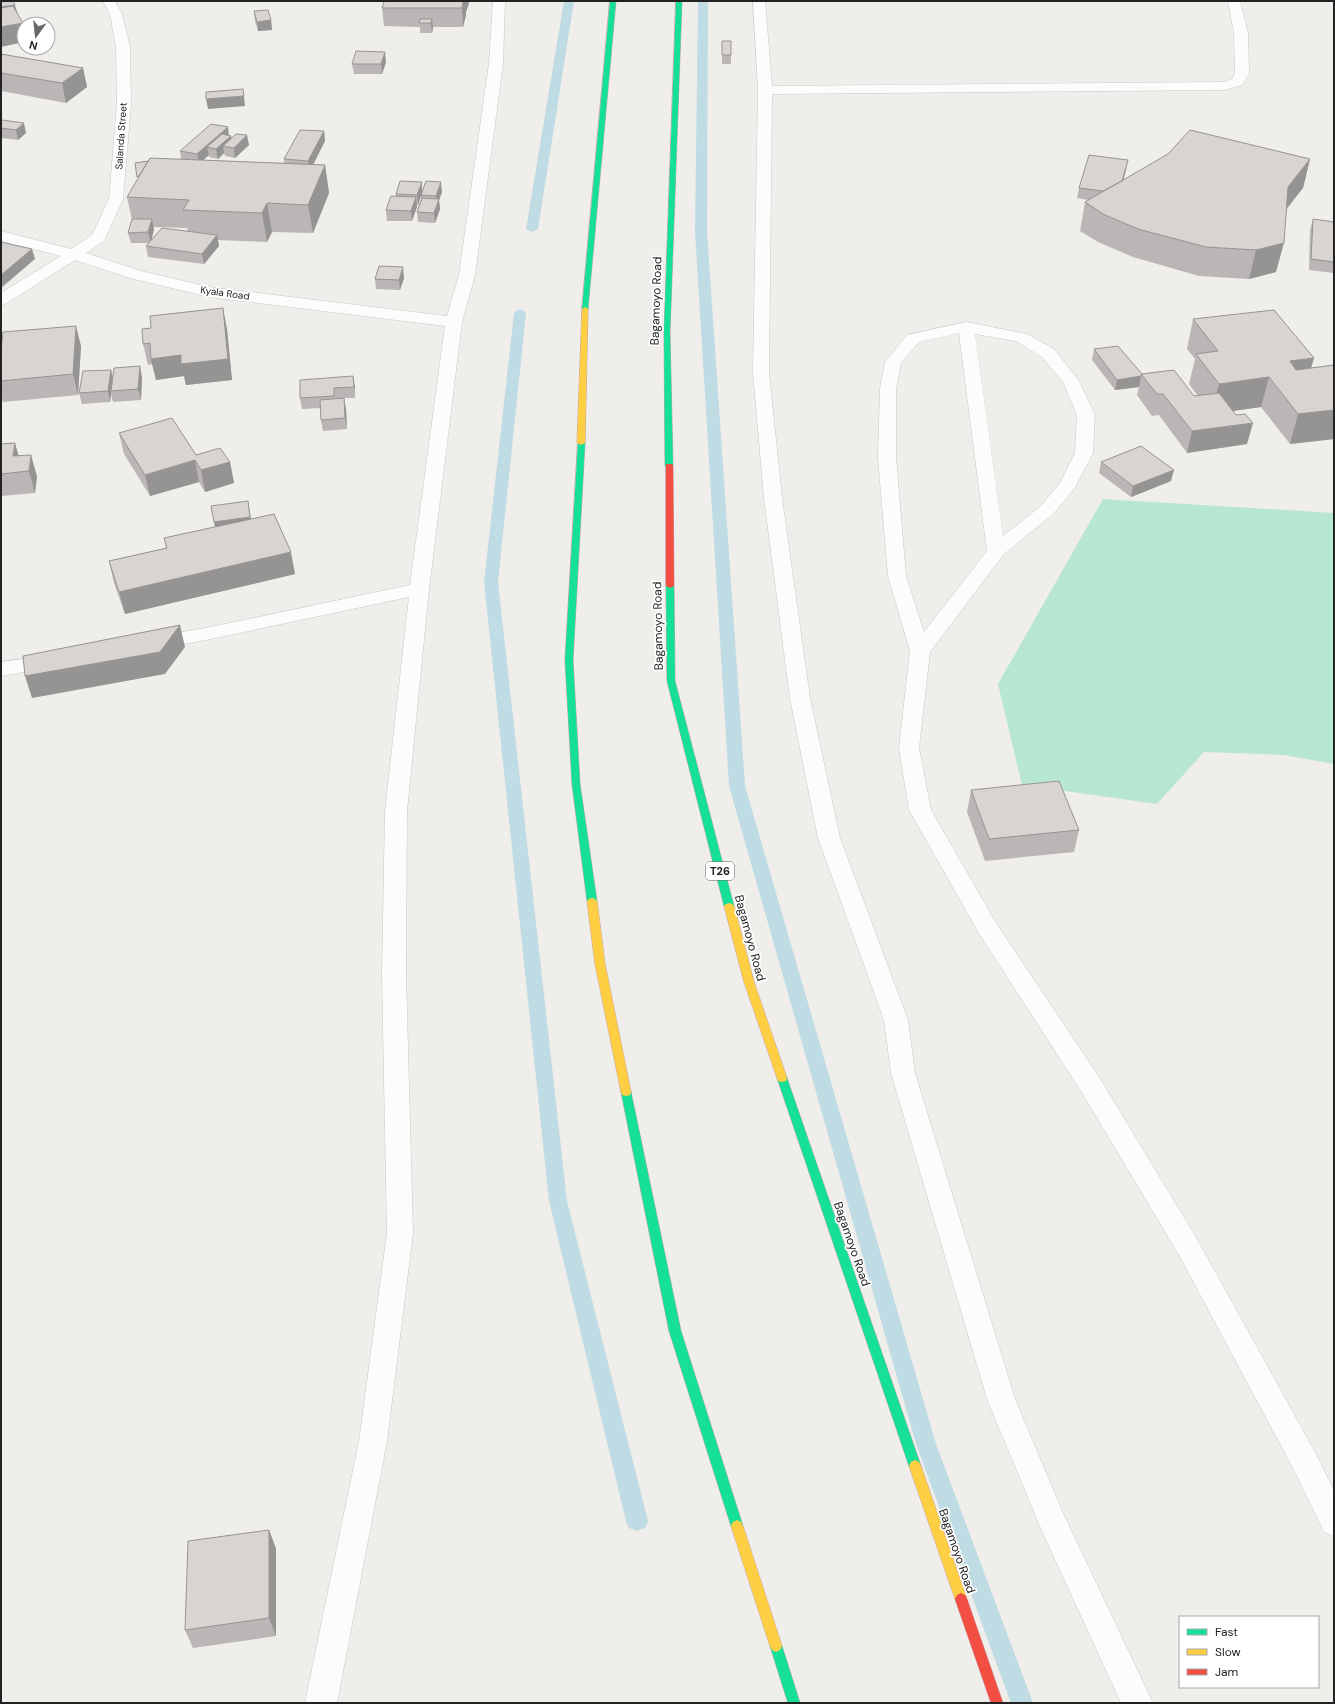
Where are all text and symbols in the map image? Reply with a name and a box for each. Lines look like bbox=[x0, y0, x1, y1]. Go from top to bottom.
north arrow bbox=[16, 16, 56, 56]
text: N bbox=[28, 38, 39, 53]
street label: Salanda Street bbox=[112, 102, 130, 170]
street label: Bagamoyo Road bbox=[646, 256, 666, 346]
street label: Kyala Road bbox=[200, 283, 250, 303]
street label: Bagamoyo Road bbox=[649, 582, 667, 670]
road number: T26 bbox=[706, 862, 734, 880]
street label: Bagamoyo Road bbox=[731, 893, 769, 983]
street label: Bagamoyo Road bbox=[830, 1199, 874, 1289]
street label: Bagamoyo Road bbox=[935, 1506, 979, 1596]
legend bbox=[1179, 1616, 1319, 1688]
text: Fast bbox=[1215, 1624, 1238, 1640]
text: Slow bbox=[1215, 1644, 1241, 1660]
text: Jam bbox=[1215, 1664, 1238, 1680]

